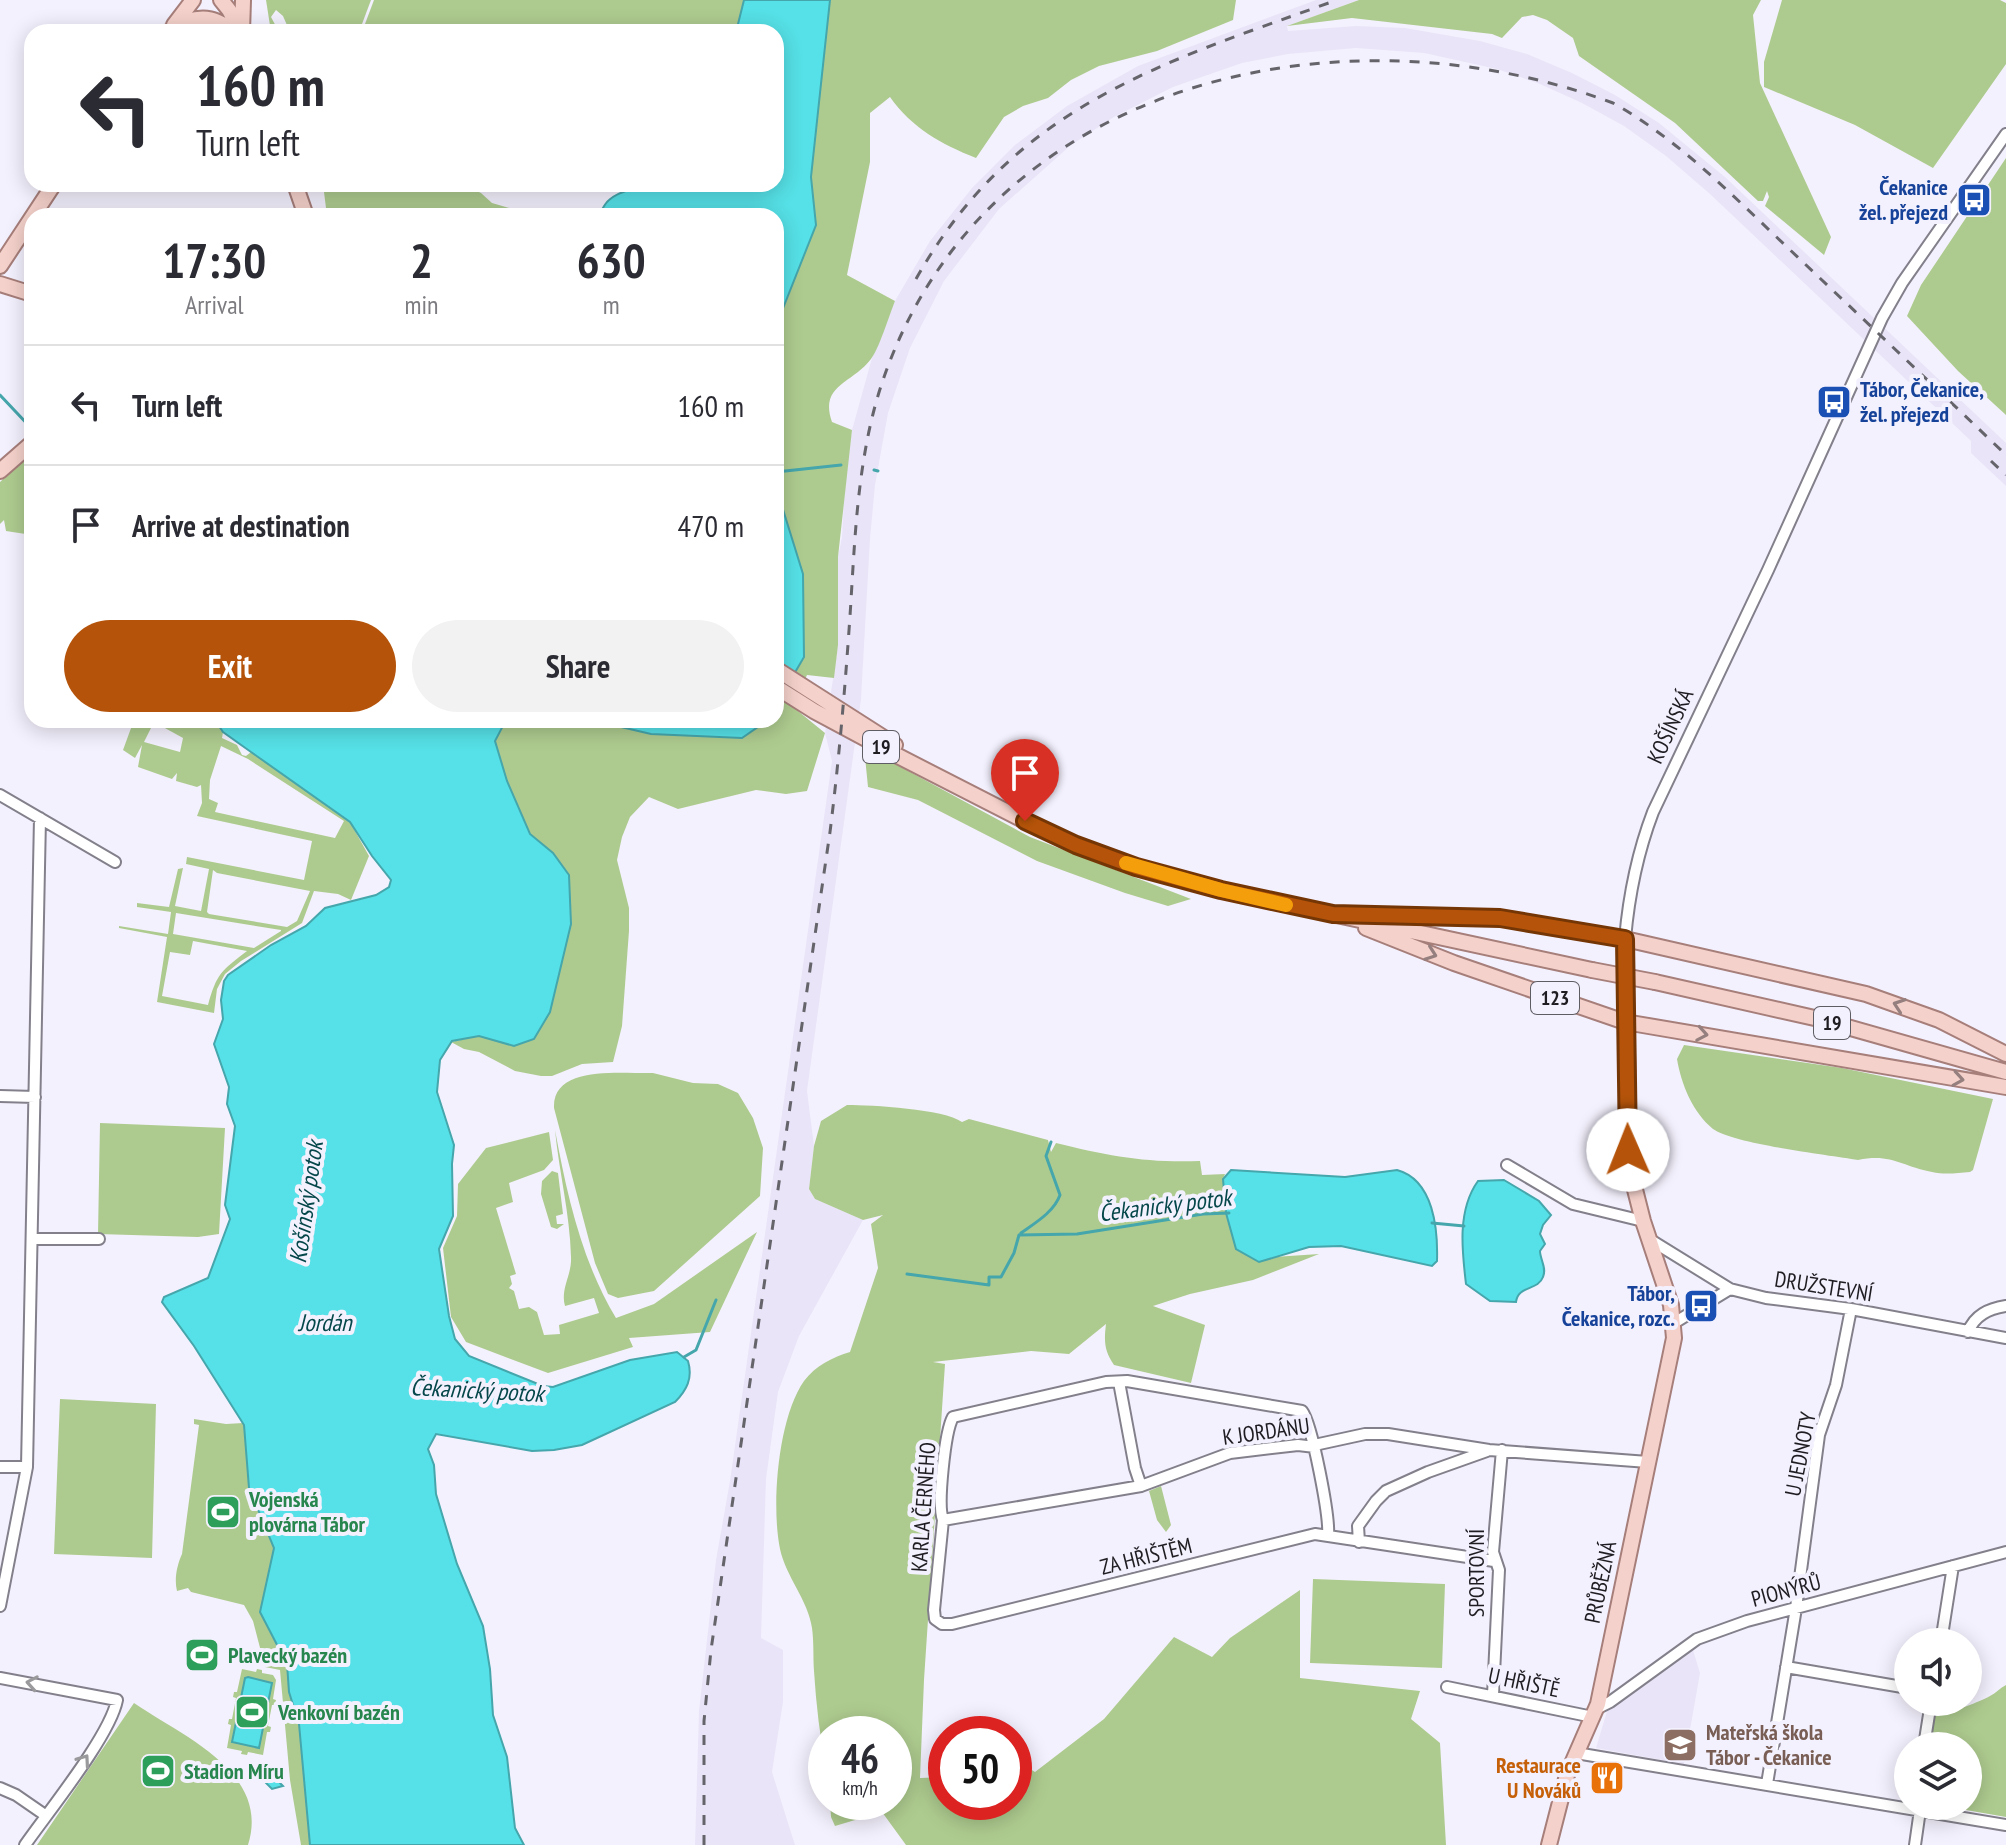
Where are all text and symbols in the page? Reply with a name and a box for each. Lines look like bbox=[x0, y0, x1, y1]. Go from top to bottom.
text: 160 m bbox=[196, 49, 325, 121]
icon: left bbox=[64, 56, 168, 160]
text: Turn left bbox=[196, 119, 300, 166]
place label: Čekanice žel. přejezd bbox=[1859, 173, 1948, 226]
bus stop icon: Čekanice žel. přejezd bbox=[1955, 181, 1993, 219]
text: 17:30 bbox=[162, 229, 266, 291]
text: 2 bbox=[410, 229, 433, 291]
text: 630 bbox=[577, 229, 646, 291]
text: Arrival bbox=[185, 288, 244, 321]
text: min bbox=[404, 288, 438, 321]
text: m bbox=[603, 288, 620, 321]
place label: Tábor, Čekanice, žel. přejezd bbox=[1860, 375, 1984, 428]
icon: left bbox=[64, 383, 108, 427]
bus stop icon: Tábor, Čekanice, žel. přejezd bbox=[1815, 383, 1853, 421]
text: Turn left bbox=[132, 386, 222, 425]
text: 160 m bbox=[678, 386, 744, 425]
icon: arrive bbox=[64, 503, 108, 547]
text: Arrive at destination bbox=[132, 506, 350, 545]
text: 470 m bbox=[678, 506, 744, 545]
button: Exit bbox=[64, 620, 396, 712]
button: Share bbox=[412, 620, 744, 712]
street label: KOŠÍNSKÁ bbox=[1641, 684, 1700, 768]
road number: 19 bbox=[863, 731, 899, 763]
pin bbox=[991, 739, 1059, 821]
icon: arrive bbox=[1003, 751, 1047, 795]
one-way arrow bbox=[1423, 945, 1437, 961]
road number: 123 bbox=[1531, 982, 1579, 1014]
one-way arrow bbox=[1893, 998, 1907, 1014]
road number: 19 bbox=[1814, 1007, 1850, 1039]
one-way arrow bbox=[1695, 1024, 1709, 1041]
one-way arrow bbox=[1951, 1070, 1965, 1087]
position arrow bbox=[1586, 1108, 1670, 1192]
water label: Košínský potok bbox=[282, 1136, 330, 1265]
water label: Čekanický potok bbox=[1097, 1181, 1236, 1228]
street label: DRUŽSTEVNÍ bbox=[1773, 1264, 1876, 1308]
place label: Tábor, Čekanice, rozc. bbox=[1562, 1279, 1675, 1332]
bus stop icon: Tábor, Čekanice, rozc. bbox=[1682, 1287, 1720, 1325]
water label: Jordán bbox=[297, 1307, 353, 1338]
water label: Čekanický potok bbox=[410, 1371, 547, 1409]
street label: U JEDNOTY bbox=[1778, 1410, 1822, 1498]
street label: K JORDÁNU bbox=[1221, 1411, 1311, 1451]
street label: KARLA ČERNÉHO bbox=[904, 1441, 942, 1573]
place label: Vojenská plovárna Tábor bbox=[248, 1485, 365, 1538]
sports icon: Vojenská plovárna Tábor bbox=[204, 1493, 242, 1531]
street label: SPORTOVNÍ bbox=[1462, 1528, 1490, 1617]
street label: ZA HŘIŠTĚM bbox=[1097, 1531, 1195, 1581]
street label: PRŮBĚŽNÁ bbox=[1578, 1538, 1623, 1626]
street label: PIONÝRŮ bbox=[1748, 1567, 1824, 1613]
map controls bbox=[1894, 1628, 1982, 1820]
button: sound bbox=[1894, 1628, 1982, 1716]
sports icon: Plavecký bazén bbox=[183, 1636, 221, 1674]
place label: Plavecký bazén bbox=[228, 1641, 347, 1669]
street label: U HŘIŠTĚ bbox=[1486, 1661, 1562, 1703]
one-way arrow bbox=[25, 1676, 39, 1693]
sports icon: Venkovní bazén bbox=[233, 1693, 271, 1731]
place label: Venkovní bazén bbox=[277, 1698, 400, 1726]
speed limit sign: 50 bbox=[928, 1716, 1032, 1820]
place label: Mateřská škola Tábor - Čekanice bbox=[1706, 1718, 1832, 1771]
school or university icon: Mateřská škola Tábor - Čekanice bbox=[1661, 1726, 1699, 1764]
text: 46 bbox=[841, 1732, 879, 1784]
button: layers bbox=[1894, 1732, 1982, 1820]
place label: Restaurace U Nováků bbox=[1496, 1751, 1581, 1804]
sports icon: Stadion Míru bbox=[139, 1752, 177, 1790]
one-way arrow bbox=[74, 1754, 89, 1769]
place label: Stadion Míru bbox=[184, 1757, 284, 1785]
restaurant icon: Restaurace U Nováků bbox=[1588, 1759, 1626, 1797]
text: km/h bbox=[842, 1775, 878, 1801]

